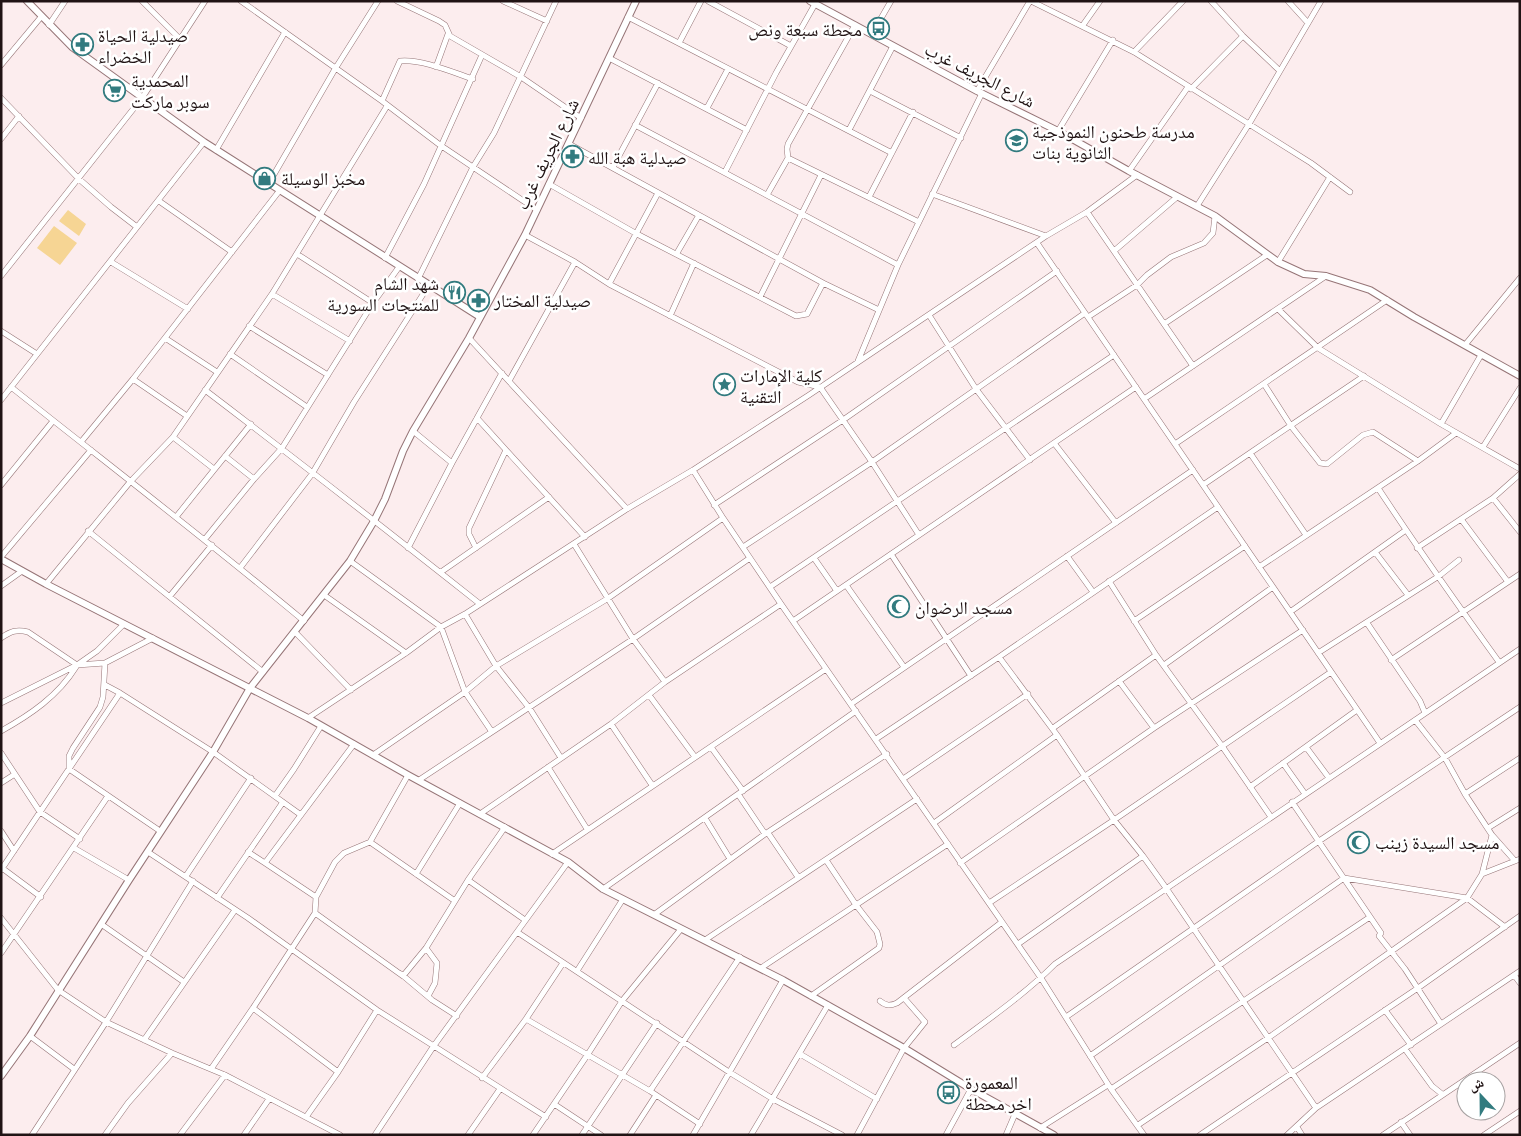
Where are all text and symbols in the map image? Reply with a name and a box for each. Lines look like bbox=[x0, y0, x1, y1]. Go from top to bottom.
place label: محطة سبعة ونص bbox=[748, 17, 862, 42]
bus stop icon: محطة سبعة ونص bbox=[866, 17, 890, 41]
place label: صيدلية الحياة الخضراء bbox=[98, 23, 188, 69]
pharmacy icon: صيدلية الحياة الخضراء bbox=[70, 33, 94, 57]
street label: شارع الجريف غرب bbox=[920, 36, 1040, 114]
place label: المحمدية سوبر ماركت bbox=[131, 68, 209, 114]
supermarket icon: المحمدية سوبر ماركت bbox=[103, 78, 127, 102]
street label: شارع الجريف غرب bbox=[509, 94, 585, 214]
place label: مدرسة طحنون النموذجية الثانوية بنات bbox=[1032, 119, 1195, 165]
school or university icon: مدرسة طحنون النموذجية الثانوية بنات bbox=[1004, 129, 1028, 153]
pharmacy icon: صيدلية هبة الله bbox=[560, 145, 584, 169]
place label: صيدلية هبة الله bbox=[588, 145, 687, 170]
shop icon: مخبز الوسيلة bbox=[253, 166, 277, 190]
place label: مخبز الوسيلة bbox=[281, 166, 365, 191]
place label: شهد الشام للمنتجات السورية bbox=[327, 271, 439, 317]
restaurant icon: شهد الشام للمنتجات السورية bbox=[443, 281, 467, 305]
pharmacy icon: صيدلية المختار bbox=[466, 288, 490, 312]
place label: صيدلية المختار bbox=[493, 288, 591, 313]
place label: كلية الإمارات التقنية bbox=[740, 363, 823, 409]
place icon: كلية الإمارات التقنية bbox=[712, 373, 736, 397]
mosque icon: مسجد الرضوان bbox=[887, 595, 911, 619]
place label: مسجد الرضوان bbox=[915, 595, 1013, 620]
mosque icon: مسجد السيدة زينب bbox=[1347, 830, 1371, 854]
place label: مسجد السيدة زينب bbox=[1375, 830, 1499, 855]
place label: المعمورة اخر محطة bbox=[965, 1070, 1032, 1116]
north arrow bbox=[1456, 1071, 1506, 1121]
text: ش bbox=[1466, 1073, 1487, 1095]
bus stop icon: المعمورة اخر محطة bbox=[937, 1080, 961, 1104]

